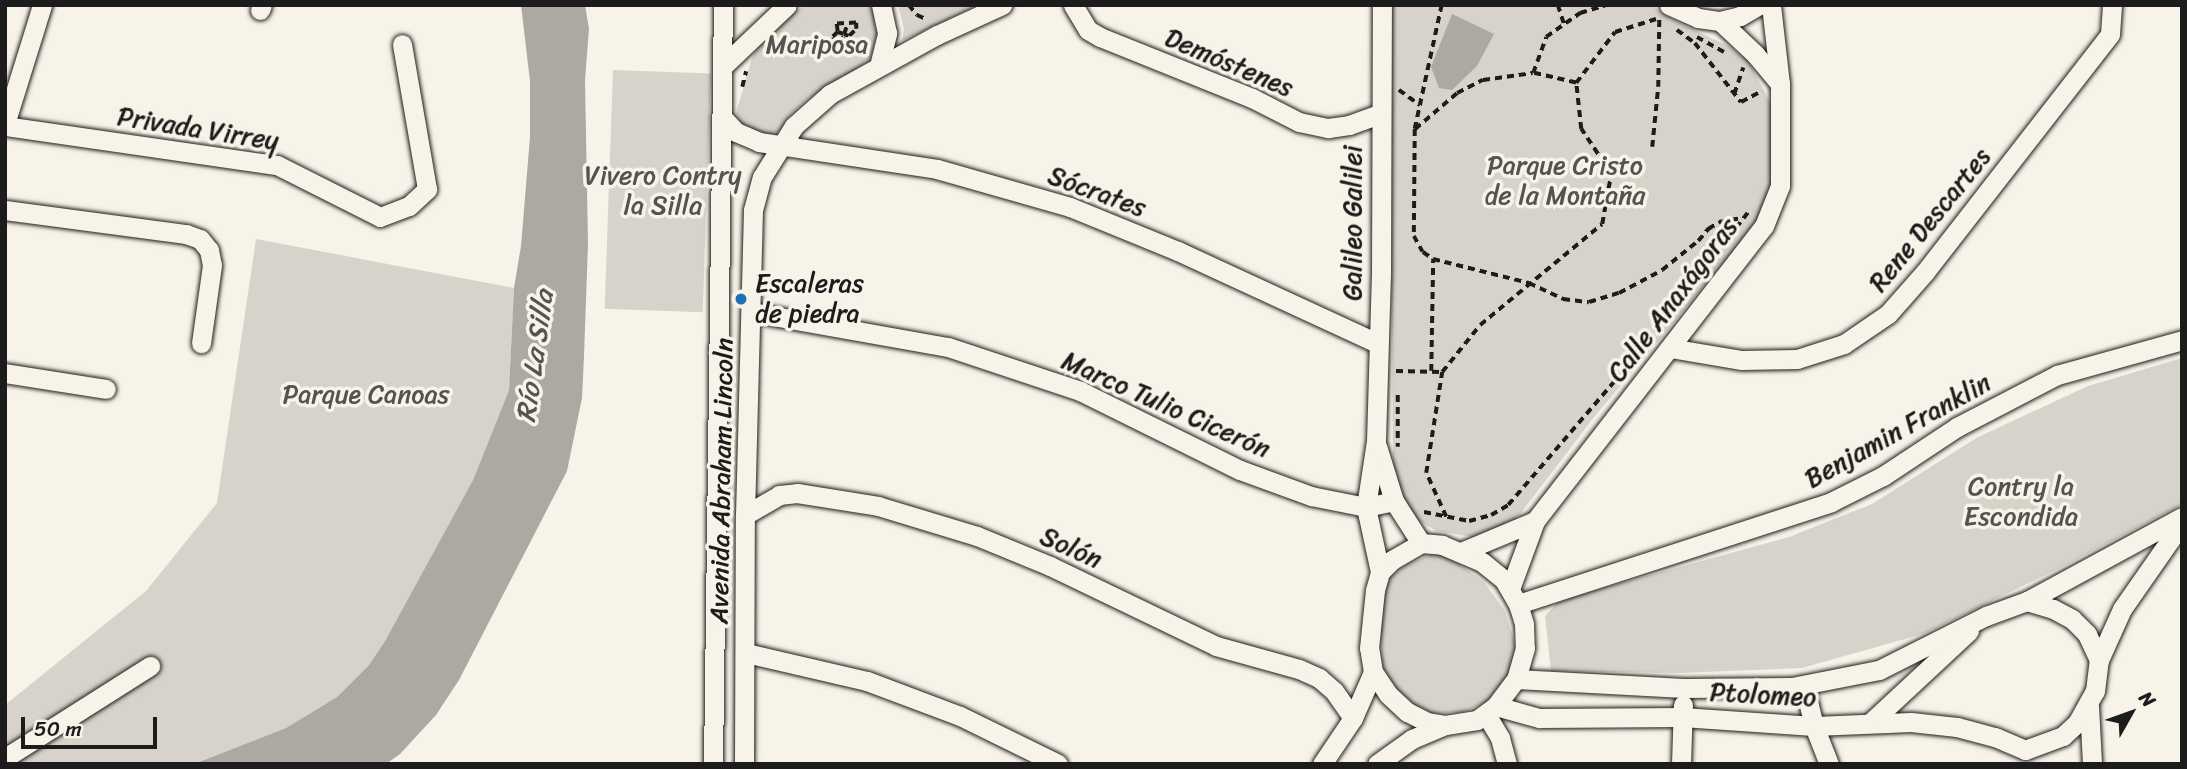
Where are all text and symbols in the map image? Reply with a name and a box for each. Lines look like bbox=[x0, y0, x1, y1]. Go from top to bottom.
street label: Demóstenes bbox=[1160, 22, 1298, 104]
park label: Mariposa bbox=[766, 29, 868, 61]
street label: Privada Virrey bbox=[115, 101, 281, 157]
street label: Rene Descartes bbox=[1862, 142, 1998, 298]
street label: Galileo Galilei bbox=[1337, 146, 1369, 300]
park label: Parque Cristo de la Montaña bbox=[1485, 150, 1645, 212]
park label: Vivero Contry la Silla bbox=[584, 160, 742, 222]
street label: Sócrates bbox=[1044, 160, 1150, 224]
street label: Calle Anaxágoras bbox=[1601, 212, 1745, 388]
place label: Escaleras de piedra bbox=[755, 268, 864, 330]
water label: Río La Silla bbox=[509, 286, 561, 426]
marker: Escaleras de piedra bbox=[733, 291, 749, 307]
street label: Avenida Abraham Lincoln bbox=[704, 338, 740, 624]
street label: Marco Tulio Cicerón bbox=[1056, 345, 1276, 465]
street label: Benjamin Franklin bbox=[1800, 367, 1996, 495]
park label: Parque Canoas bbox=[283, 379, 449, 411]
park label: Contry la Escondida bbox=[1964, 471, 2078, 532]
street label: Solón bbox=[1035, 521, 1107, 575]
street label: Ptolomeo bbox=[1709, 677, 1817, 713]
north arrow bbox=[2096, 678, 2166, 748]
text: N bbox=[2131, 684, 2164, 715]
scale bar bbox=[24, 702, 161, 746]
text: 50 m bbox=[34, 710, 82, 748]

